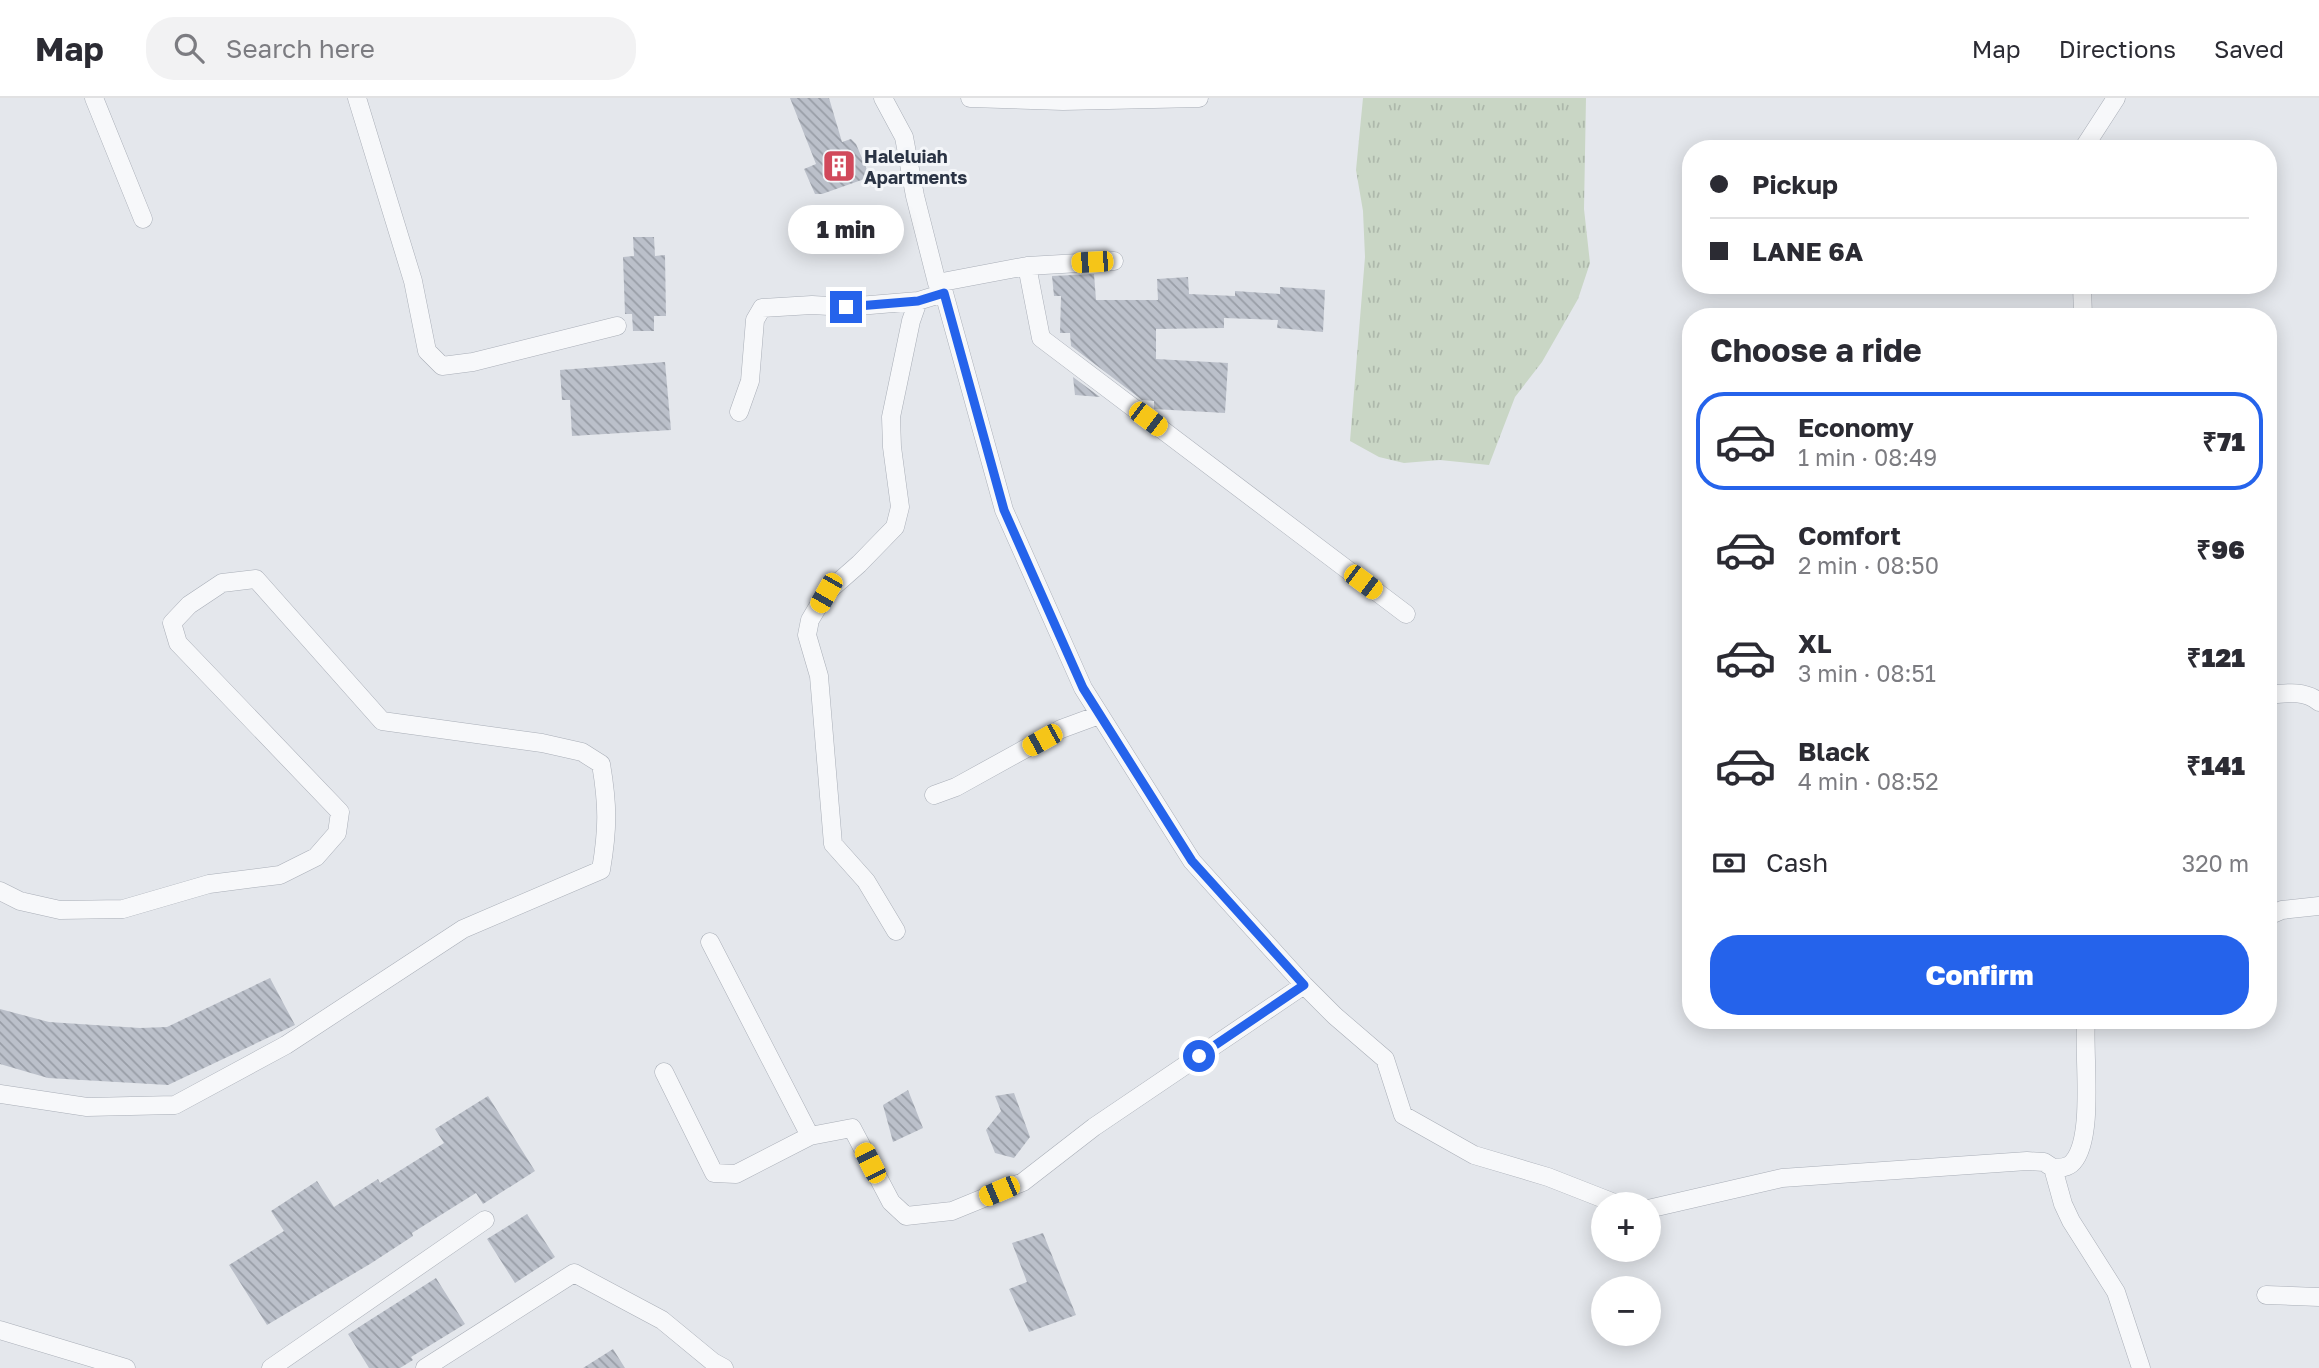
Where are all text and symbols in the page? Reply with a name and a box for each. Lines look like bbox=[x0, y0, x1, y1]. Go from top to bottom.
search box bbox=[146, 17, 636, 80]
text: Map bbox=[35, 29, 104, 68]
icon: search bbox=[170, 29, 208, 67]
text: Search here bbox=[226, 33, 375, 64]
text: Map bbox=[1972, 34, 2021, 63]
text: Directions bbox=[2059, 34, 2176, 63]
text: Saved bbox=[2214, 34, 2284, 63]
place label: Haleluiah Apartments bbox=[864, 145, 967, 188]
building icon: Haleluiah Apartments bbox=[820, 147, 858, 185]
text: Pickup bbox=[1752, 169, 1838, 200]
callout: 1 min bbox=[788, 206, 904, 254]
text: 1 min bbox=[817, 215, 875, 243]
text: LANE 6A bbox=[1752, 236, 1863, 267]
car bbox=[1071, 250, 1114, 274]
route end bbox=[830, 291, 862, 323]
text: Choose a ride bbox=[1710, 331, 1922, 369]
car bbox=[1125, 398, 1172, 440]
icon: car bbox=[1714, 410, 1777, 473]
text: Economy bbox=[1798, 412, 1914, 443]
text: ₹71 bbox=[2202, 426, 2245, 457]
text: 1 min · 08:49 bbox=[1798, 443, 1937, 471]
icon: car bbox=[1714, 518, 1777, 581]
text: Comfort bbox=[1798, 520, 1901, 551]
text: ₹96 bbox=[2196, 534, 2245, 565]
text: 2 min · 08:50 bbox=[1798, 551, 1939, 579]
car bbox=[1340, 561, 1387, 603]
car bbox=[807, 570, 846, 616]
icon: car bbox=[1714, 626, 1777, 689]
text: XL bbox=[1798, 628, 1832, 659]
text: ₹121 bbox=[2187, 642, 2245, 673]
text: 3 min · 08:51 bbox=[1798, 659, 1936, 687]
car bbox=[1019, 721, 1066, 759]
icon: car bbox=[1714, 734, 1777, 797]
text: Black bbox=[1798, 736, 1870, 767]
text: ₹141 bbox=[2186, 750, 2245, 781]
text: 4 min · 08:52 bbox=[1798, 767, 1939, 795]
icon: cash bbox=[1710, 844, 1748, 882]
text: Cash bbox=[1766, 847, 1828, 878]
text: 320 m bbox=[2182, 849, 2249, 877]
button: Confirm bbox=[1710, 935, 2249, 1015]
route start bbox=[1183, 1040, 1215, 1072]
car bbox=[852, 1140, 889, 1186]
car bbox=[976, 1173, 1023, 1209]
map controls bbox=[1591, 1192, 1661, 1346]
button: + bbox=[1591, 1192, 1661, 1262]
button: − bbox=[1591, 1276, 1661, 1346]

